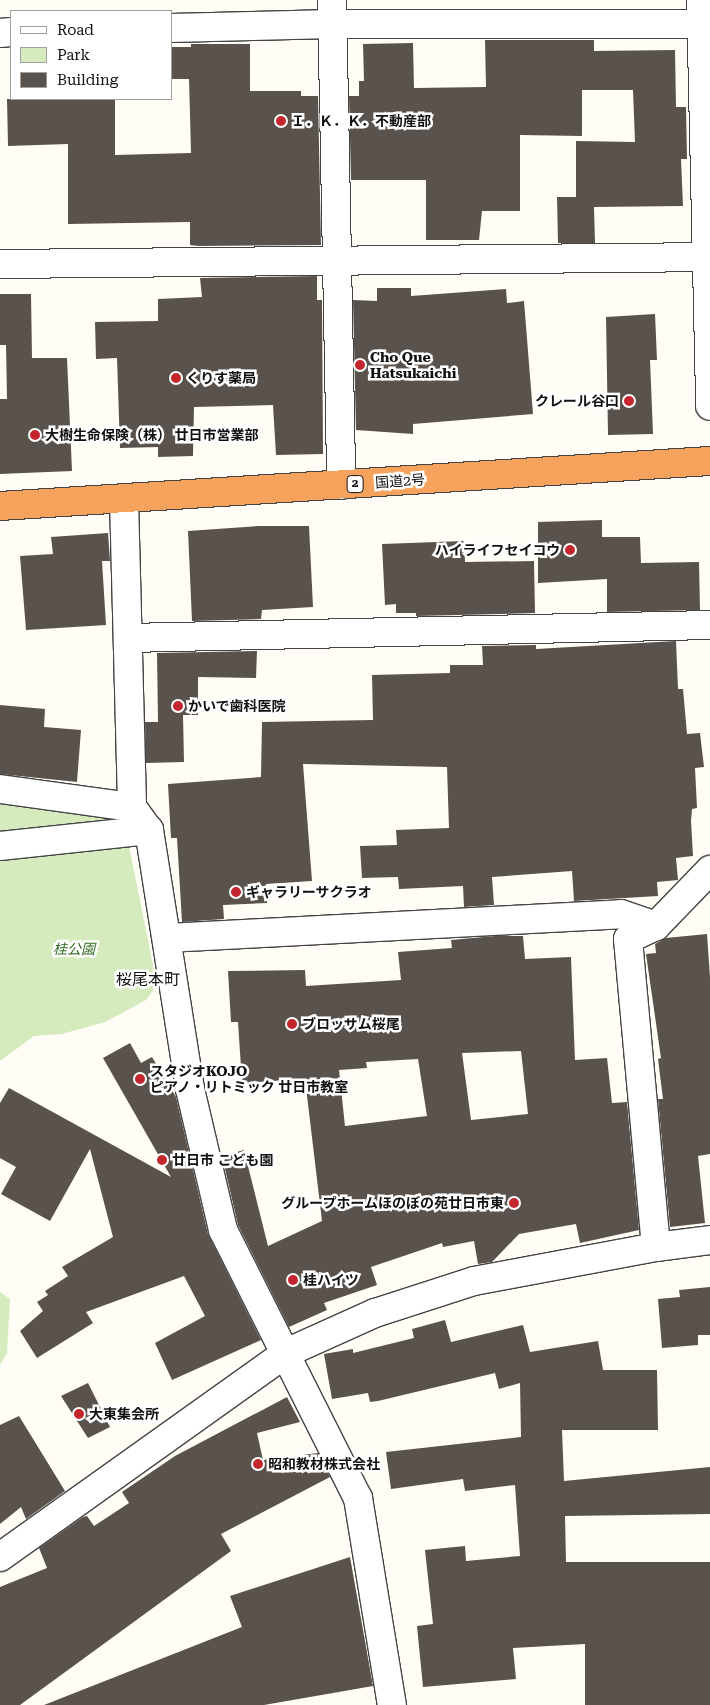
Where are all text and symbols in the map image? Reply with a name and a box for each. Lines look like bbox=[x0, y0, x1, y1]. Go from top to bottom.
legend bbox=[10, 10, 172, 100]
text: Road bbox=[57, 21, 94, 39]
text: Park bbox=[57, 46, 90, 64]
text: Building bbox=[57, 71, 118, 89]
place label: Ｉ．Ｋ．Ｋ．不動産部 bbox=[291, 113, 431, 129]
marker: Ｉ．Ｋ．Ｋ．不動産部 bbox=[275, 115, 287, 127]
place label: Cho Que Hatsukaichi bbox=[370, 349, 456, 382]
marker: Cho Que Hatsukaichi bbox=[354, 359, 366, 371]
place label: くりす薬局 bbox=[186, 370, 256, 386]
marker: くりす薬局 bbox=[170, 372, 182, 384]
place label: クレール谷口 bbox=[535, 393, 619, 409]
marker: クレール谷口 bbox=[623, 395, 635, 407]
place label: 大樹生命保険（株） 廿日市営業部 bbox=[45, 427, 259, 443]
marker: 大樹生命保険（株） 廿日市営業部 bbox=[29, 429, 41, 441]
street label: 国道2号 bbox=[375, 471, 425, 491]
road number: 2 bbox=[346, 474, 364, 494]
place label: ハイライフセイコウ bbox=[434, 542, 560, 558]
marker: ハイライフセイコウ bbox=[564, 544, 576, 556]
place label: かいで歯科医院 bbox=[188, 698, 286, 714]
marker: かいで歯科医院 bbox=[172, 700, 184, 712]
place label: ギャラリーサクラオ bbox=[246, 884, 372, 900]
marker: ギャラリーサクラオ bbox=[230, 886, 242, 898]
park label: 桂公園 bbox=[53, 941, 95, 957]
district label: 桜尾本町 bbox=[116, 970, 180, 990]
place label: ブロッサム桜尾 bbox=[302, 1016, 400, 1032]
marker: ブロッサム桜尾 bbox=[286, 1018, 298, 1030]
place label: スタジオKOJO ピアノ・リトミック 廿日市教室 bbox=[150, 1063, 350, 1096]
marker: スタジオKOJO ピアノ・リトミック 廿日市教室 bbox=[134, 1073, 146, 1085]
place label: 廿日市 こども園 bbox=[172, 1152, 274, 1168]
marker: 廿日市 こども園 bbox=[156, 1154, 168, 1166]
place label: グループホームほのぼの苑廿日市東 bbox=[280, 1195, 504, 1211]
marker: グループホームほのぼの苑廿日市東 bbox=[508, 1197, 520, 1209]
place label: 桂ハイツ bbox=[303, 1272, 359, 1288]
marker: 桂ハイツ bbox=[287, 1274, 299, 1286]
place label: 大東集会所 bbox=[89, 1406, 159, 1422]
marker: 大東集会所 bbox=[73, 1408, 85, 1420]
place label: 昭和教材株式会社 bbox=[268, 1456, 380, 1472]
marker: 昭和教材株式会社 bbox=[252, 1458, 264, 1470]

